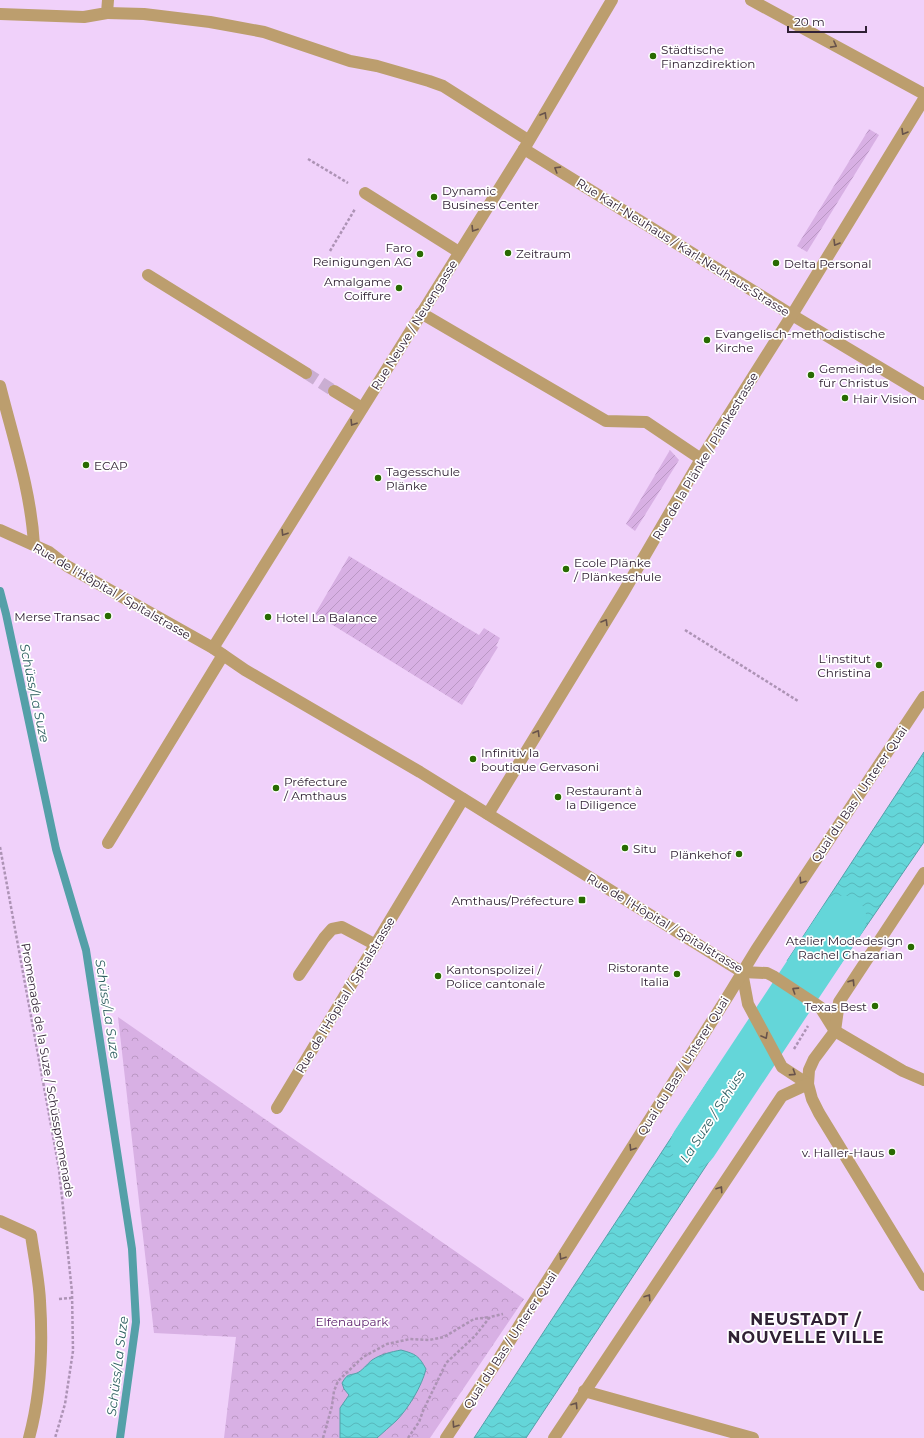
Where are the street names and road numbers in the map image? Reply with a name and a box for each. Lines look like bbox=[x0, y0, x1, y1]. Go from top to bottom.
street label: Rue Karl-Neuhaus / Karl-Neuhaus-Strasse bbox=[574, 175, 792, 319]
street label: Rue Neuve / Neuengasse bbox=[368, 257, 460, 393]
street label: Rue de la Plänke / Plänkestrasse bbox=[649, 369, 761, 543]
street label: Rue de l'Hôpital / Spitalstrasse bbox=[30, 540, 194, 642]
street label: Quai du Bas / Unterer Quai bbox=[808, 723, 910, 865]
street label: Rue de l'Hôpital / Spitalstrasse bbox=[584, 870, 746, 976]
street label: Rue de l'Hôpital / Spitalstrasse bbox=[292, 914, 398, 1076]
street label: Promenade de la Suze / Schüsspromenade bbox=[18, 942, 78, 1198]
street label: Quai du Bas / Unterer Quai bbox=[634, 994, 732, 1138]
street label: Quai du Bas / Unterer Quai bbox=[460, 1268, 560, 1412]

